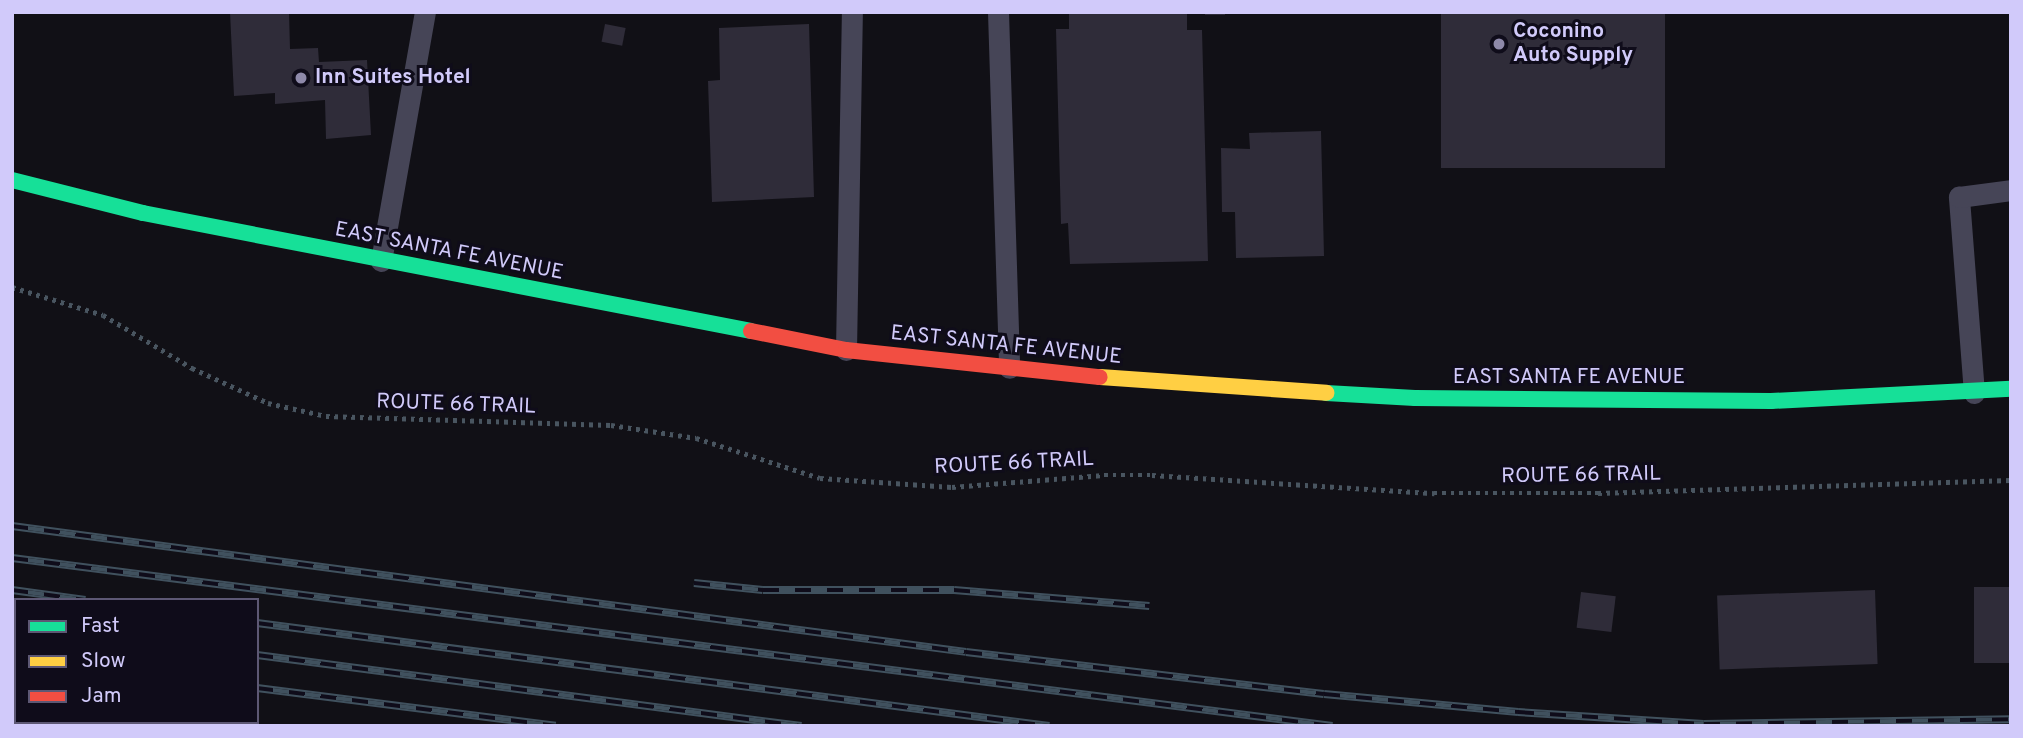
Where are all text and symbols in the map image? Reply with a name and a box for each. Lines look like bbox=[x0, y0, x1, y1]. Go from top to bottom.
place label: Coconino Auto Supply bbox=[1513, 19, 1633, 69]
marker: Coconino Auto Supply bbox=[1491, 36, 1507, 52]
place label: Inn Suites Hotel bbox=[315, 65, 471, 91]
marker: Inn Suites Hotel bbox=[293, 70, 309, 86]
street label: EAST SANTA FE AVENUE bbox=[331, 217, 567, 287]
street label: EAST SANTA FE AVENUE bbox=[888, 321, 1124, 371]
street label: EAST SANTA FE AVENUE bbox=[1452, 365, 1686, 391]
street label: ROUTE 66 TRAIL bbox=[375, 390, 537, 420]
street label: ROUTE 66 TRAIL bbox=[933, 447, 1095, 481]
street label: ROUTE 66 TRAIL bbox=[1501, 462, 1661, 490]
legend bbox=[14, 598, 259, 724]
text: Fast bbox=[81, 613, 120, 640]
text: Slow bbox=[81, 648, 126, 675]
text: Jam bbox=[81, 683, 122, 710]

